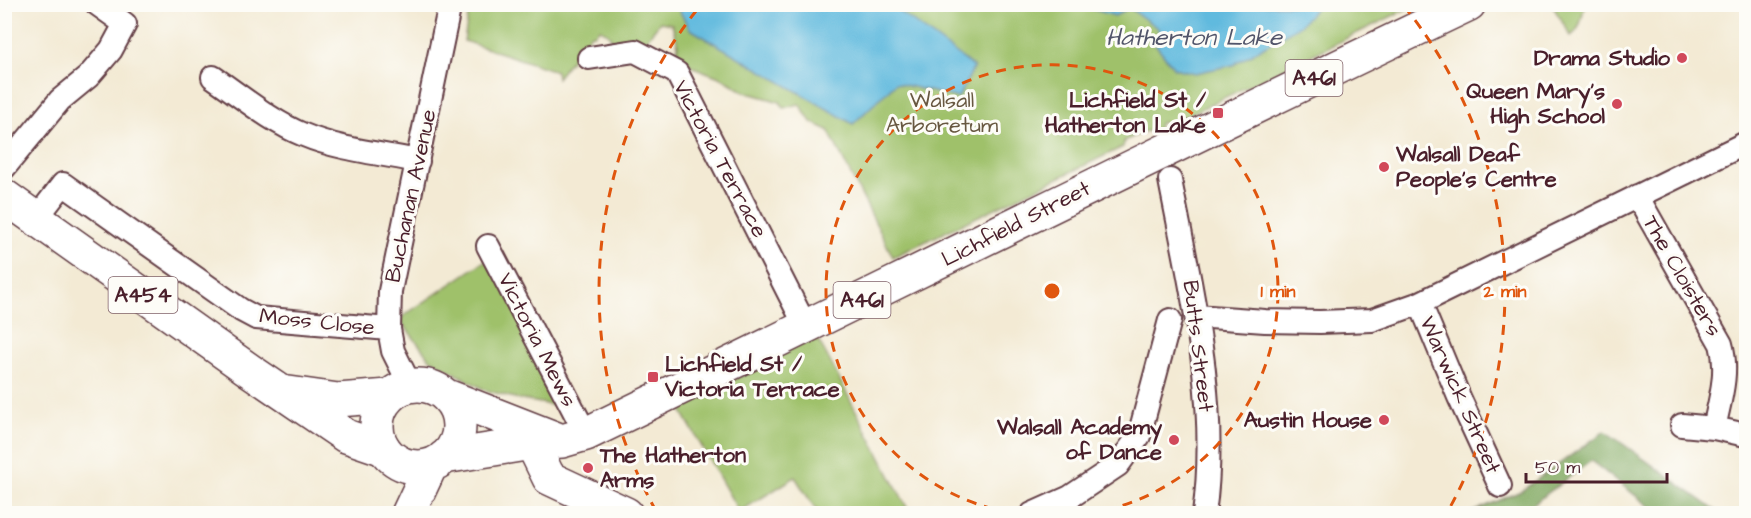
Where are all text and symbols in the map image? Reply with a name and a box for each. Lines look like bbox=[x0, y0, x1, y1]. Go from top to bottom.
water label: Hatherton Lake bbox=[1106, 21, 1283, 55]
place label: Drama Studio bbox=[1534, 43, 1671, 74]
marker: Drama Studio bbox=[1675, 51, 1689, 65]
road number: A461 bbox=[1286, 60, 1342, 96]
street label: Victoria Terrace bbox=[665, 75, 775, 243]
place label: Queen Mary's High School bbox=[1466, 76, 1606, 133]
park label: Walsall Arboretum bbox=[886, 85, 998, 141]
place label: Lichfield St / Hatherton Lake bbox=[1045, 85, 1206, 141]
marker: Queen Mary's High School bbox=[1610, 97, 1624, 111]
street label: Buchanan Avenue bbox=[378, 106, 445, 285]
marker: Lichfield St / Hatherton Lake bbox=[1211, 106, 1225, 120]
place label: Walsall Deaf People's Centre bbox=[1395, 139, 1557, 195]
marker: Walsall Deaf People's Centre bbox=[1377, 160, 1391, 174]
street label: Lichfield Street bbox=[936, 173, 1096, 275]
street label: The Cloisters bbox=[1635, 210, 1729, 342]
street label: Victoria Mews bbox=[490, 268, 584, 412]
road number: A454 bbox=[108, 277, 178, 313]
street label: Butts Street bbox=[1175, 278, 1221, 414]
text: 1 min bbox=[1260, 279, 1296, 304]
text: 2 min bbox=[1482, 279, 1527, 304]
centre of rings bbox=[1042, 281, 1062, 301]
road number: A461 bbox=[834, 282, 890, 318]
street label: Moss Close bbox=[258, 301, 376, 343]
street label: Warwick Street bbox=[1411, 311, 1509, 479]
place label: Lichfield St / Victoria Terrace bbox=[664, 349, 840, 405]
marker: Lichfield St / Victoria Terrace bbox=[646, 370, 660, 384]
place label: Austin House bbox=[1244, 405, 1372, 436]
place label: Walsall Academy of Dance bbox=[996, 412, 1163, 468]
marker: Austin House bbox=[1377, 413, 1391, 427]
marker: Walsall Academy of Dance bbox=[1167, 433, 1181, 447]
place label: The Hatherton Arms bbox=[599, 440, 746, 496]
scale bar bbox=[1526, 446, 1667, 484]
text: 50 m bbox=[1535, 455, 1580, 480]
marker: The Hatherton Arms bbox=[581, 461, 595, 475]

